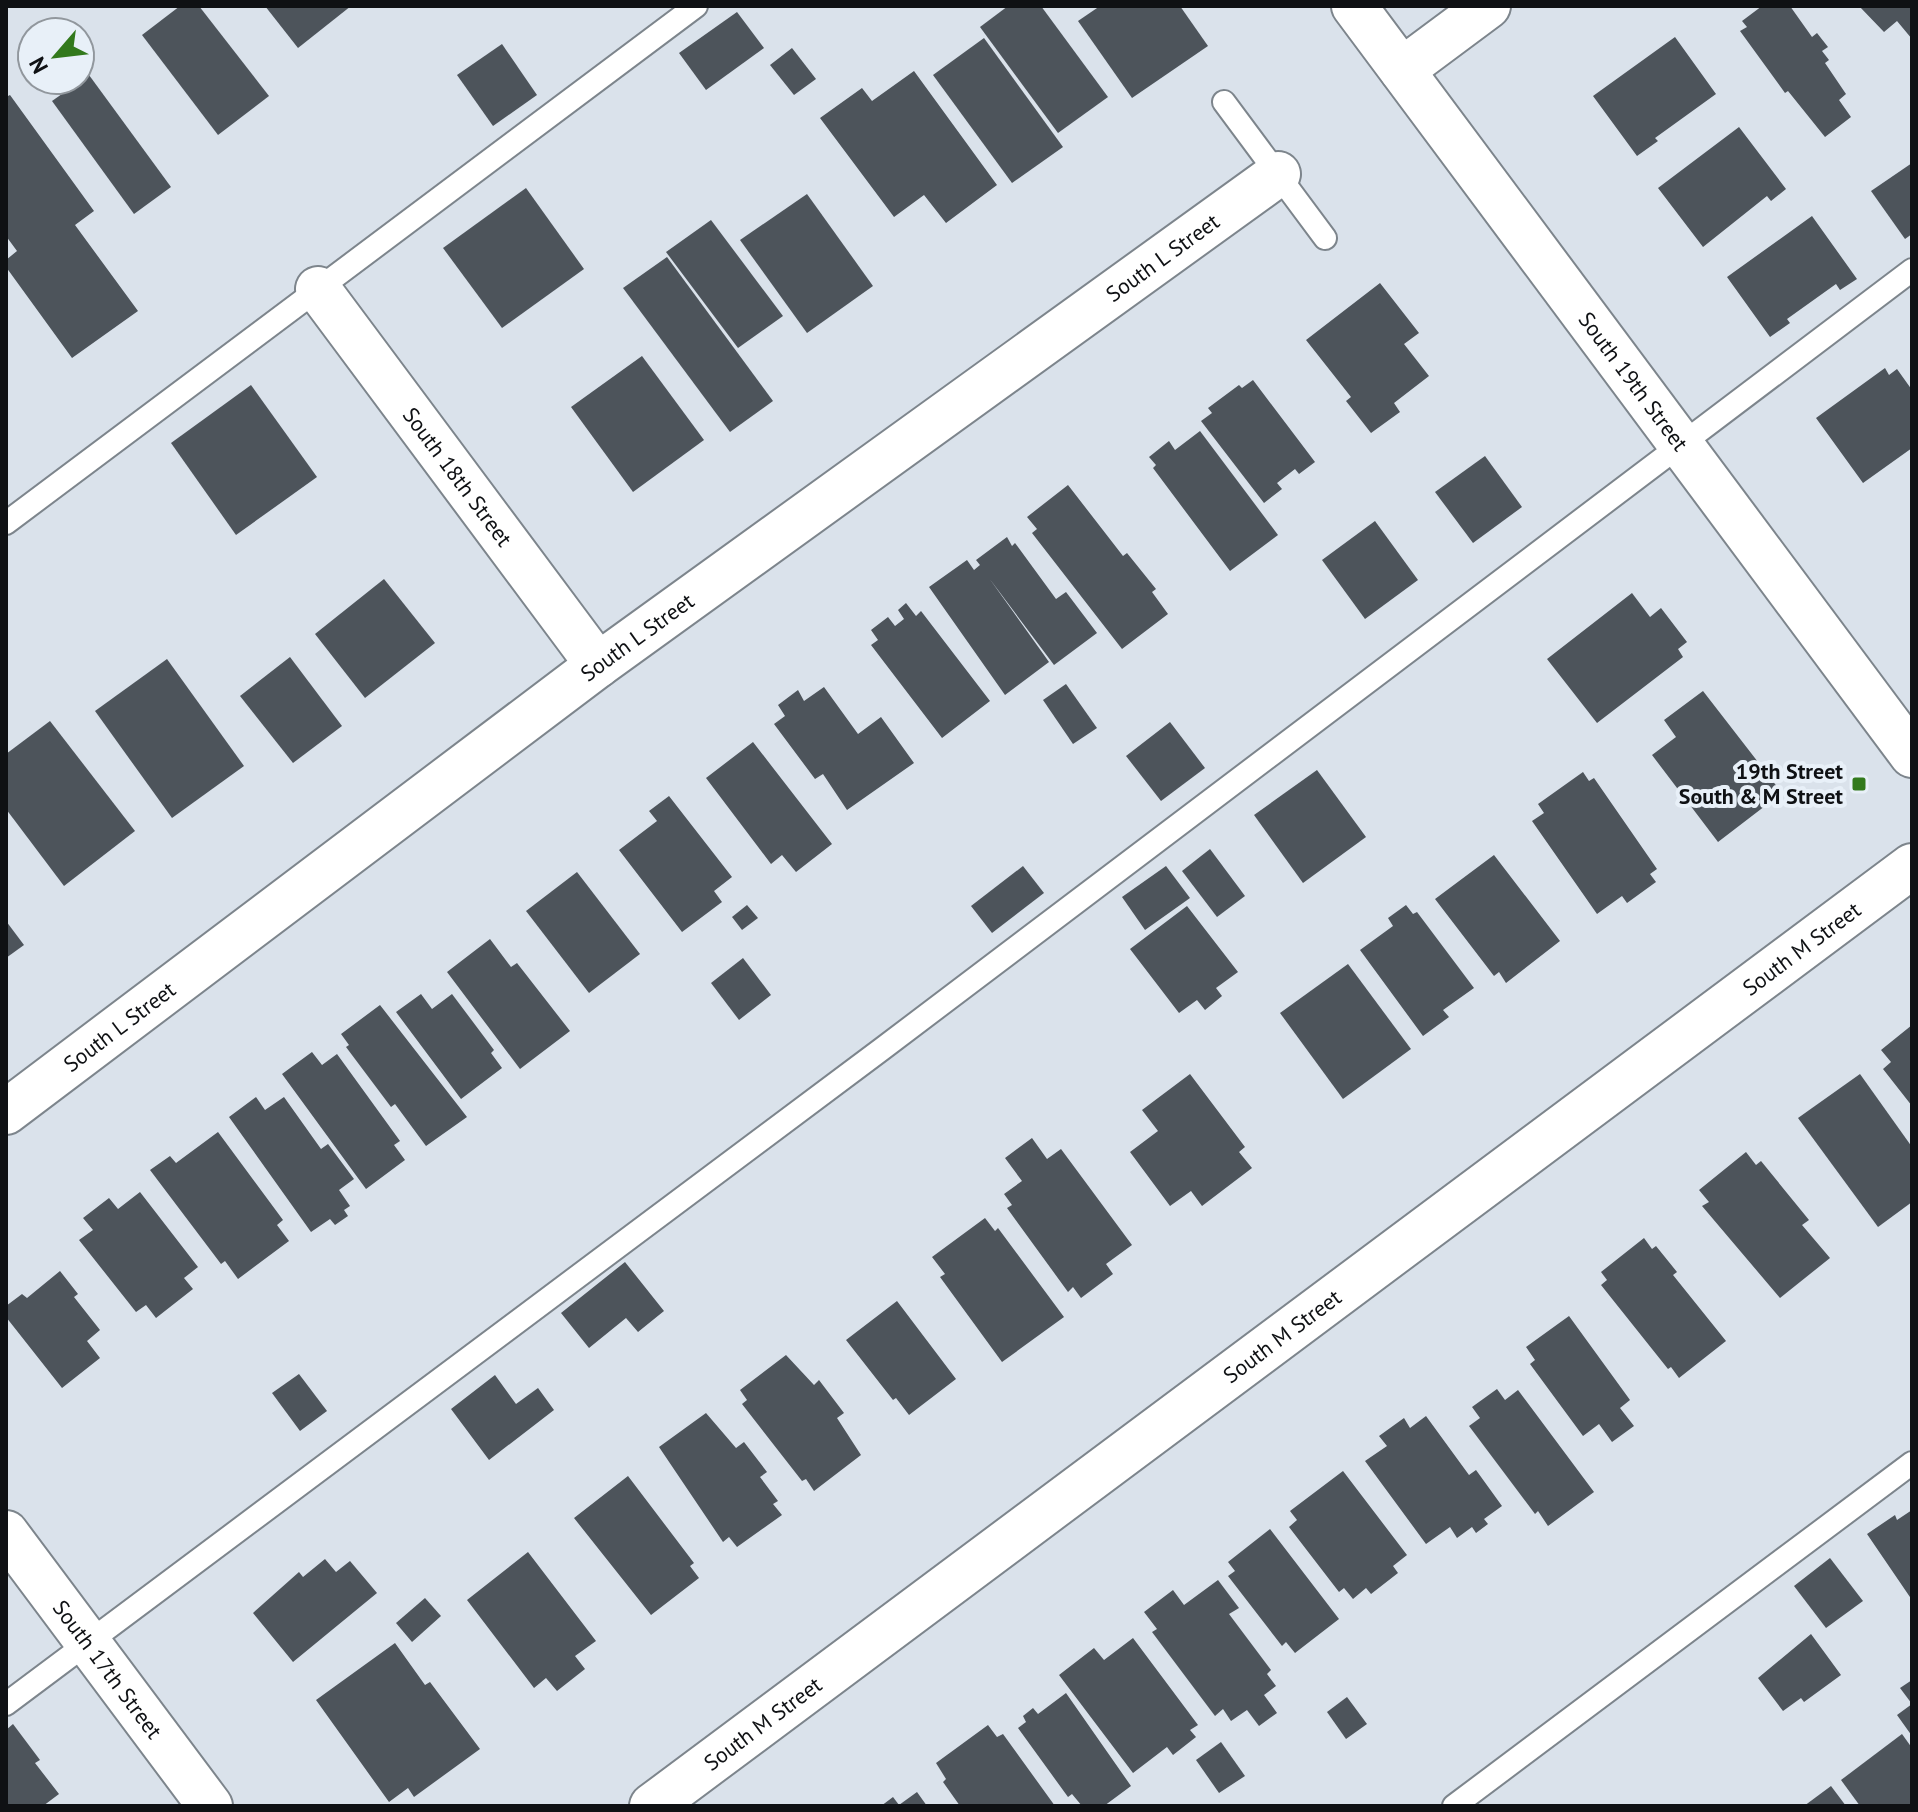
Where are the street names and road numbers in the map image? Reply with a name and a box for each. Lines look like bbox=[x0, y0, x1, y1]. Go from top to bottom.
street label: South L Street bbox=[1100, 207, 1225, 308]
street label: South 19th Street bbox=[1573, 306, 1695, 457]
street label: South 18th Street bbox=[397, 402, 519, 552]
street label: South L Street bbox=[575, 586, 700, 687]
street label: South M Street bbox=[1737, 895, 1866, 1002]
street label: South L Street bbox=[58, 975, 181, 1078]
street label: South M Street bbox=[1217, 1283, 1347, 1389]
street label: South 17th Street bbox=[47, 1594, 169, 1744]
street label: South M Street bbox=[698, 1670, 828, 1777]

